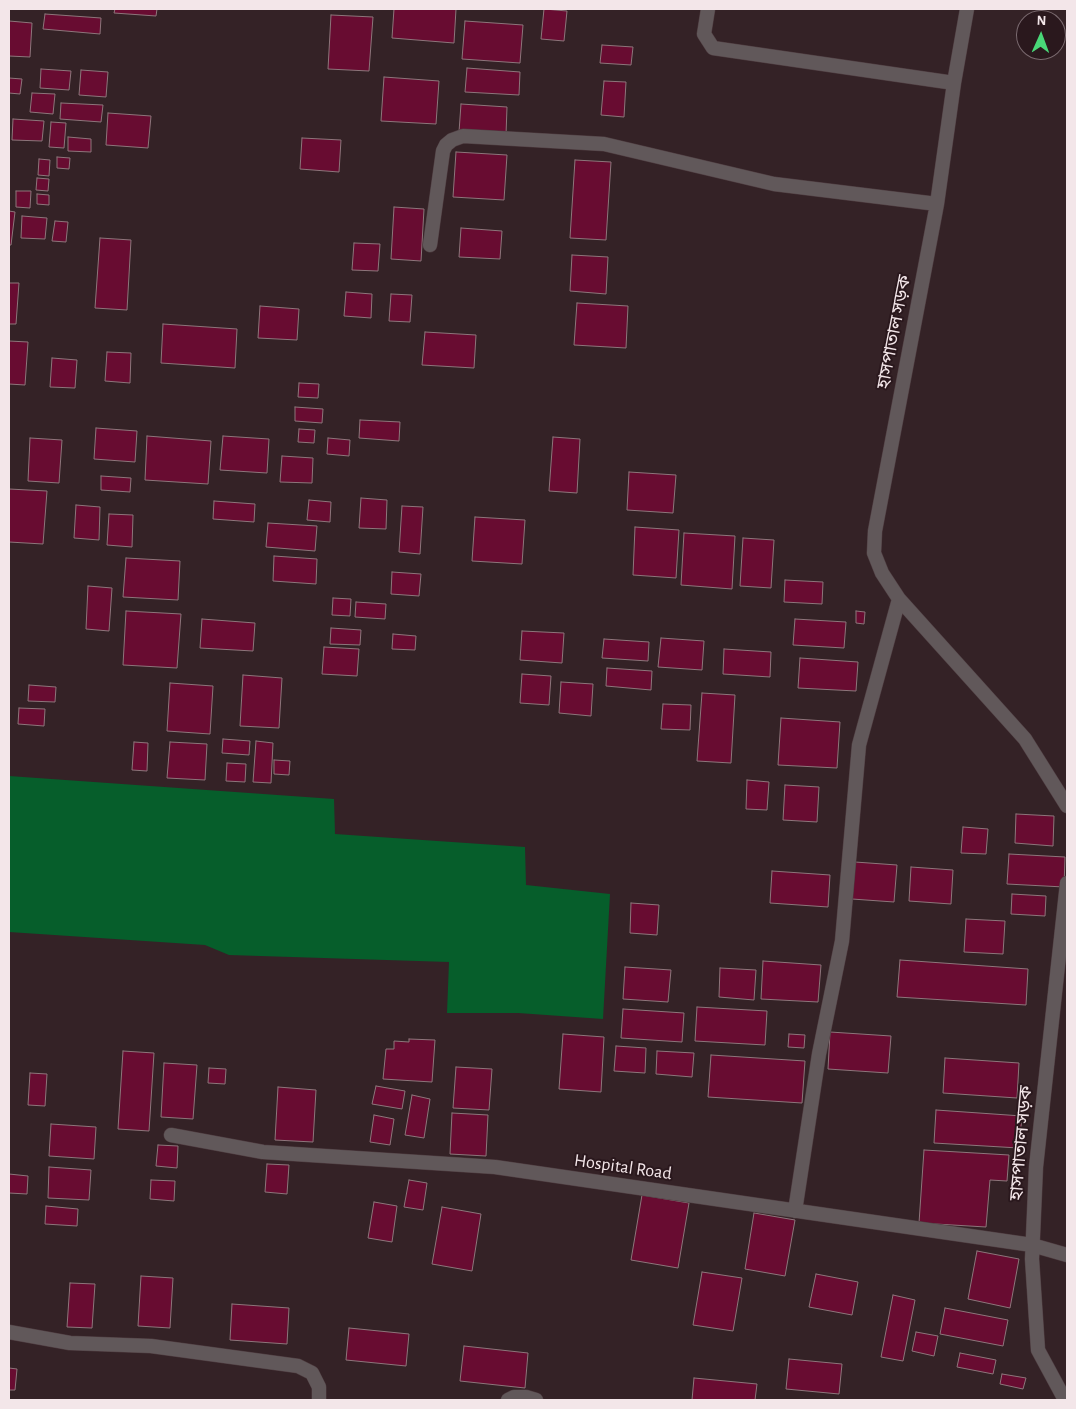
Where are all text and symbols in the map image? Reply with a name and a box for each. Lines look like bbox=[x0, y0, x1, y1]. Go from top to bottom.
north arrow bbox=[1016, 10, 1066, 60]
text: N bbox=[1036, 14, 1047, 28]
street label: হাসপাতাল সড়ক bbox=[872, 273, 916, 391]
street label: হাসপাতাল সড়ক bbox=[1005, 1085, 1037, 1201]
street label: Hospital Road bbox=[573, 1149, 673, 1185]

